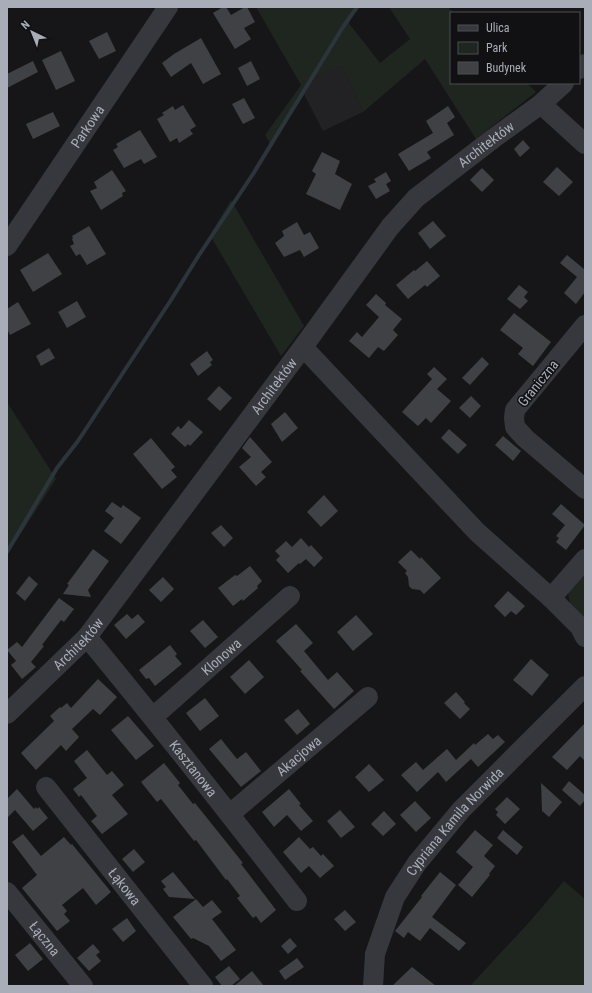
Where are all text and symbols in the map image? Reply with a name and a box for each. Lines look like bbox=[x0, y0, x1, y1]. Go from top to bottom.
north arrow bbox=[12, 12, 52, 52]
legend bbox=[450, 12, 580, 84]
text: N bbox=[19, 18, 33, 32]
text: Ulica bbox=[486, 21, 510, 35]
text: Park bbox=[486, 41, 508, 55]
text: Budynek bbox=[486, 61, 527, 75]
street label: Parkowa bbox=[67, 102, 107, 151]
street label: Architektów bbox=[455, 118, 517, 171]
street label: Architektów bbox=[248, 355, 300, 417]
street label: Graniczna bbox=[514, 357, 562, 409]
street label: Architektów bbox=[50, 615, 106, 673]
street label: Klonowa bbox=[198, 635, 244, 678]
street label: Akacjowa bbox=[273, 732, 324, 779]
street label: Kasztanowa bbox=[166, 737, 220, 800]
street label: Cypriana Kamila Norwida bbox=[403, 764, 507, 879]
street label: Łąkowa bbox=[105, 865, 144, 908]
street label: Łączna bbox=[26, 918, 63, 959]

